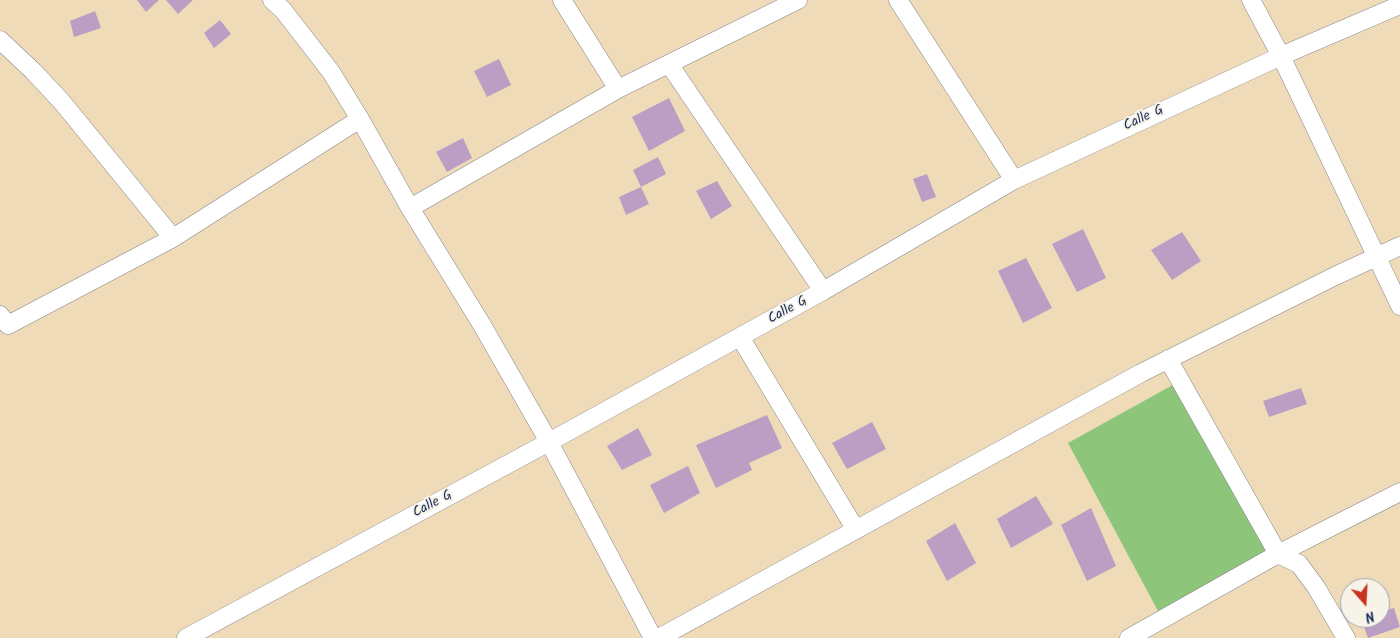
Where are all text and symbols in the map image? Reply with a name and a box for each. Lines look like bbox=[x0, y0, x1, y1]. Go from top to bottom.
street label: Calle G bbox=[1121, 102, 1167, 136]
street label: Calle G bbox=[765, 293, 811, 329]
street label: Calle G bbox=[410, 488, 456, 522]
north arrow bbox=[1340, 578, 1390, 628]
text: N bbox=[1362, 604, 1377, 628]

